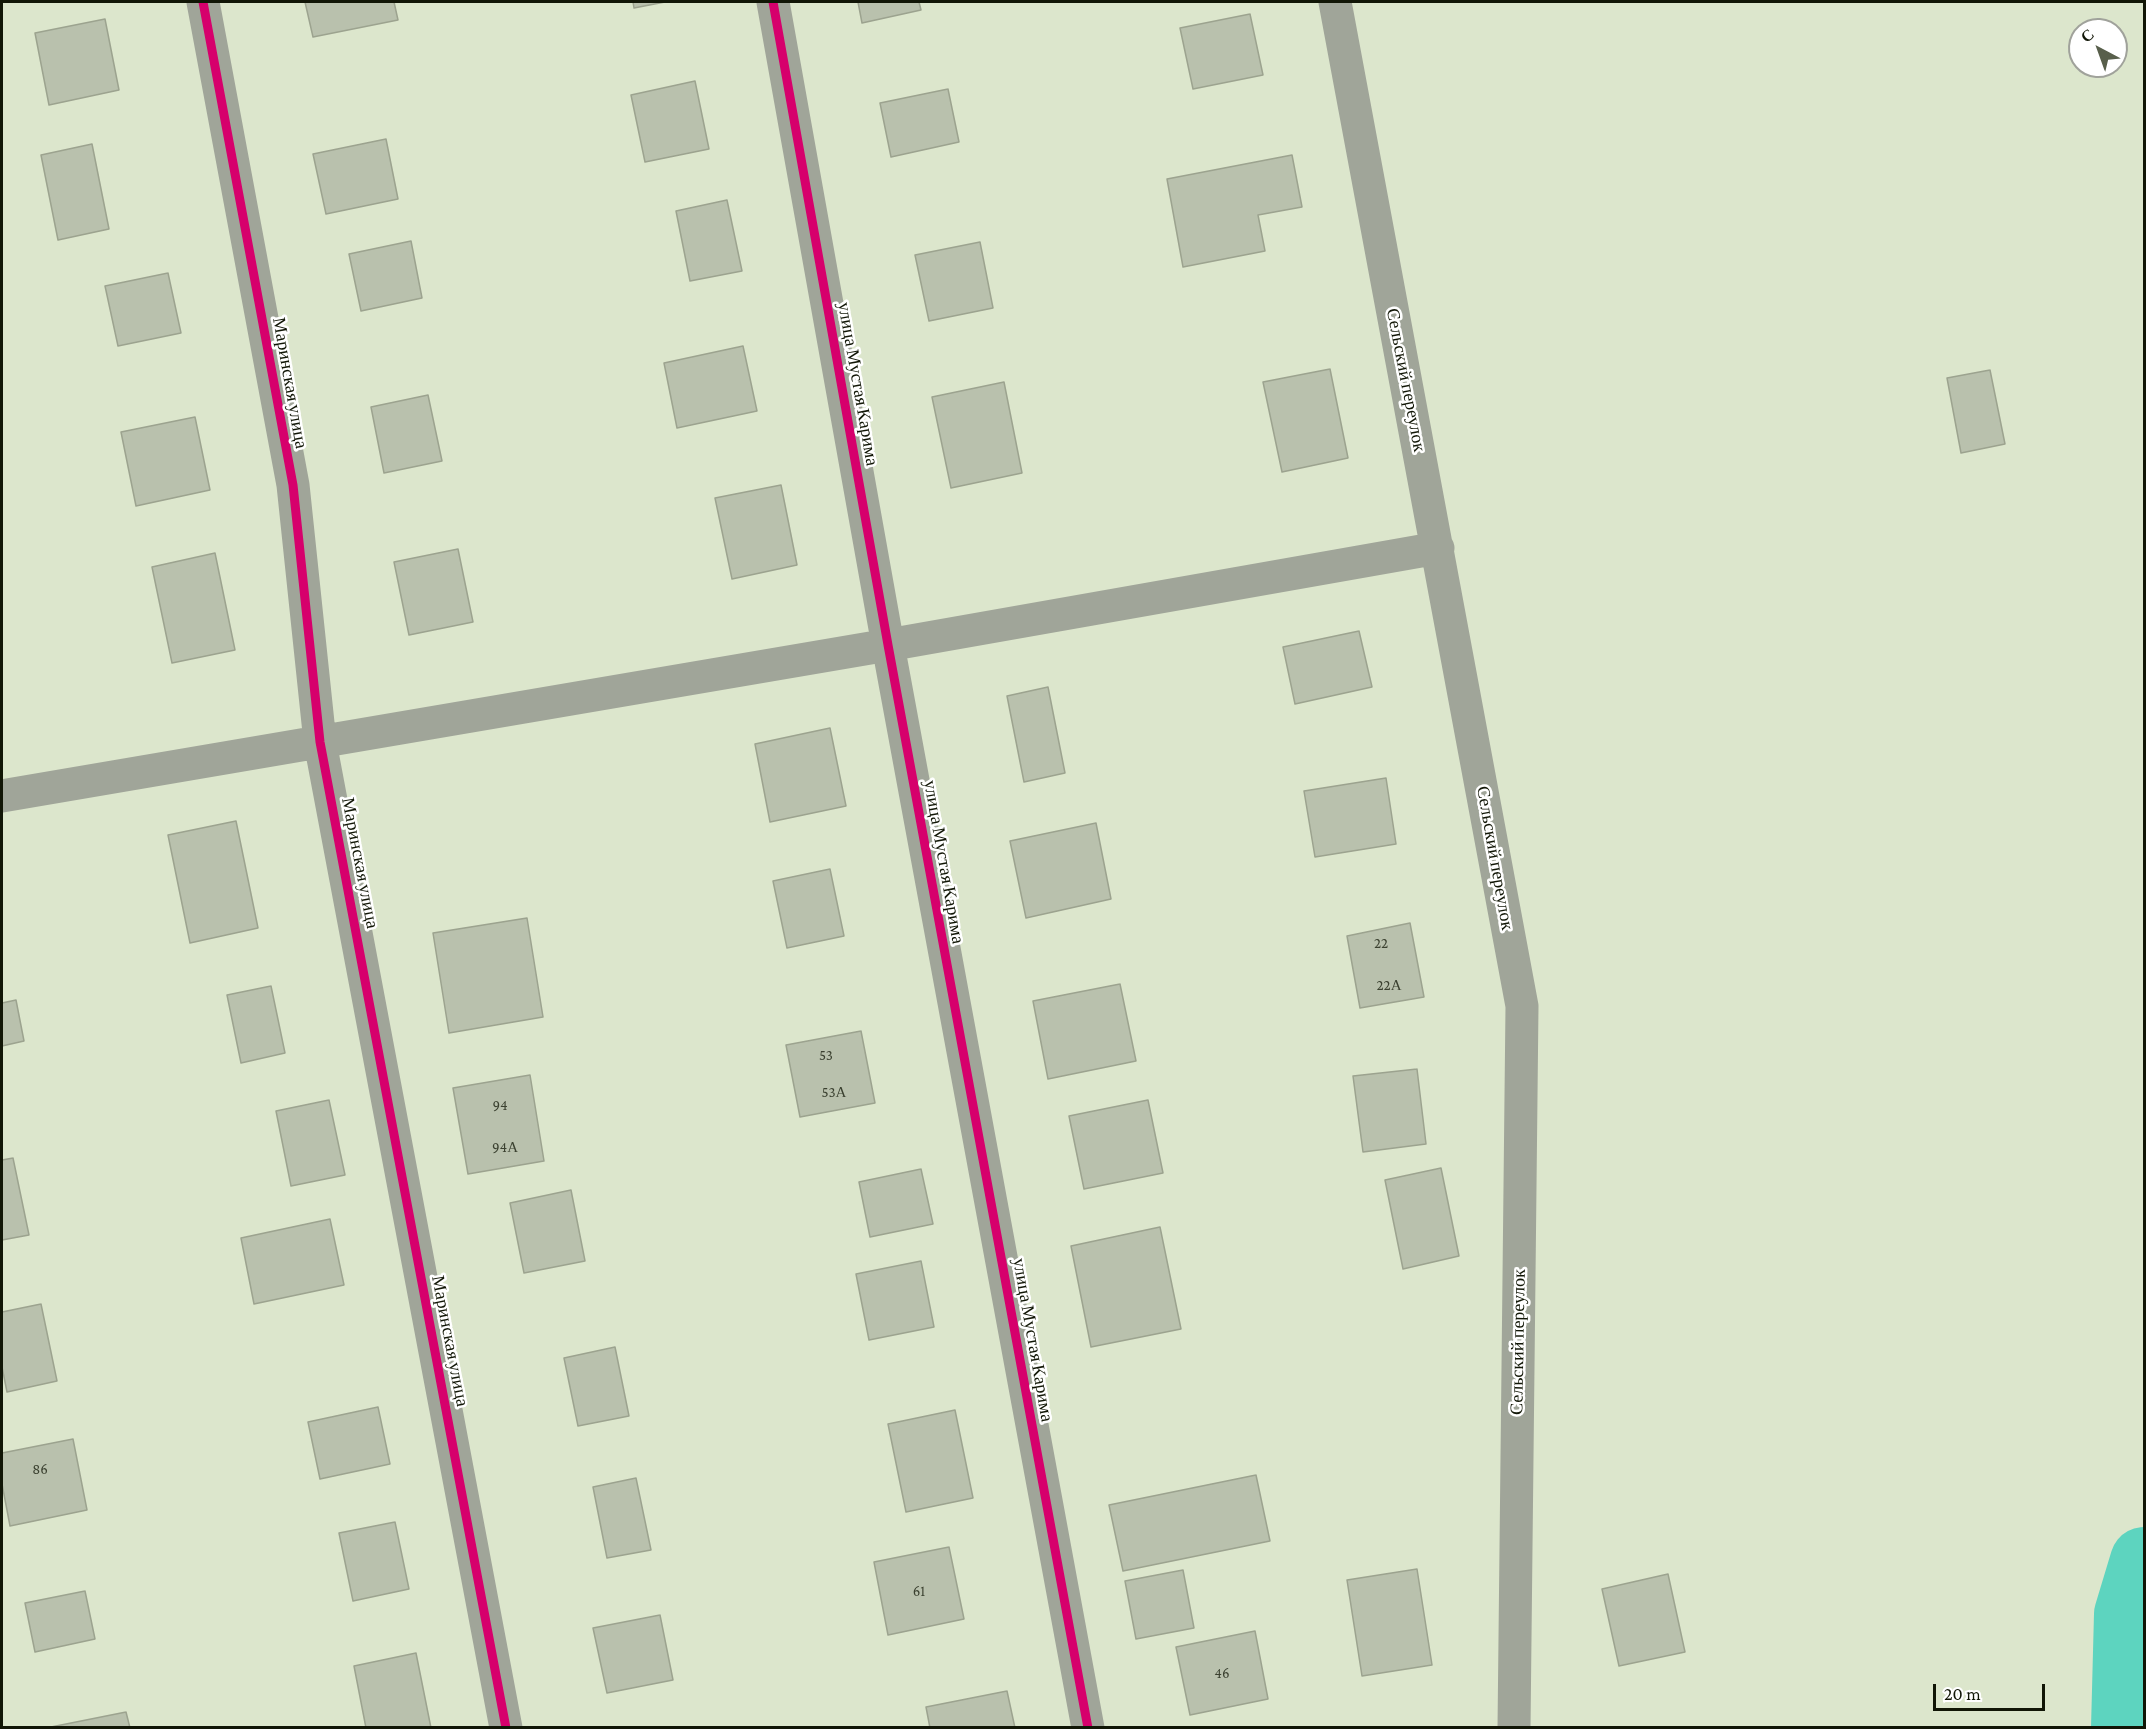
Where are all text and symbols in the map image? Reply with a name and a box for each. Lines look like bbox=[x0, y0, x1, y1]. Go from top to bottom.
north arrow bbox=[2068, 18, 2128, 78]
text: С bbox=[2077, 25, 2097, 46]
street label: улица Мустая Карима bbox=[833, 301, 883, 467]
street label: Сельский переулок bbox=[1381, 306, 1431, 454]
street label: Маринская улица bbox=[268, 316, 312, 450]
street label: улица Мустая Карима bbox=[919, 779, 969, 945]
street label: Сельский переулок bbox=[1472, 784, 1518, 932]
street label: Маринская улица bbox=[337, 796, 383, 930]
house number: 22 bbox=[1374, 934, 1388, 952]
house number: 22А bbox=[1376, 976, 1402, 994]
house number: 53 bbox=[819, 1046, 833, 1064]
house number: 53А bbox=[822, 1083, 846, 1101]
house number: 94 bbox=[492, 1096, 508, 1114]
house number: 94А bbox=[492, 1138, 518, 1156]
street label: улица Мустая Карима bbox=[1008, 1257, 1058, 1423]
street label: Сельский переулок bbox=[1506, 1269, 1530, 1415]
street label: Маринская улица bbox=[427, 1274, 473, 1408]
house number: 86 bbox=[32, 1460, 48, 1478]
house number: 61 bbox=[913, 1582, 925, 1600]
house number: 46 bbox=[1214, 1664, 1230, 1682]
scale bar bbox=[1936, 1672, 2048, 1710]
text: 20 m bbox=[1944, 1684, 1981, 1704]

